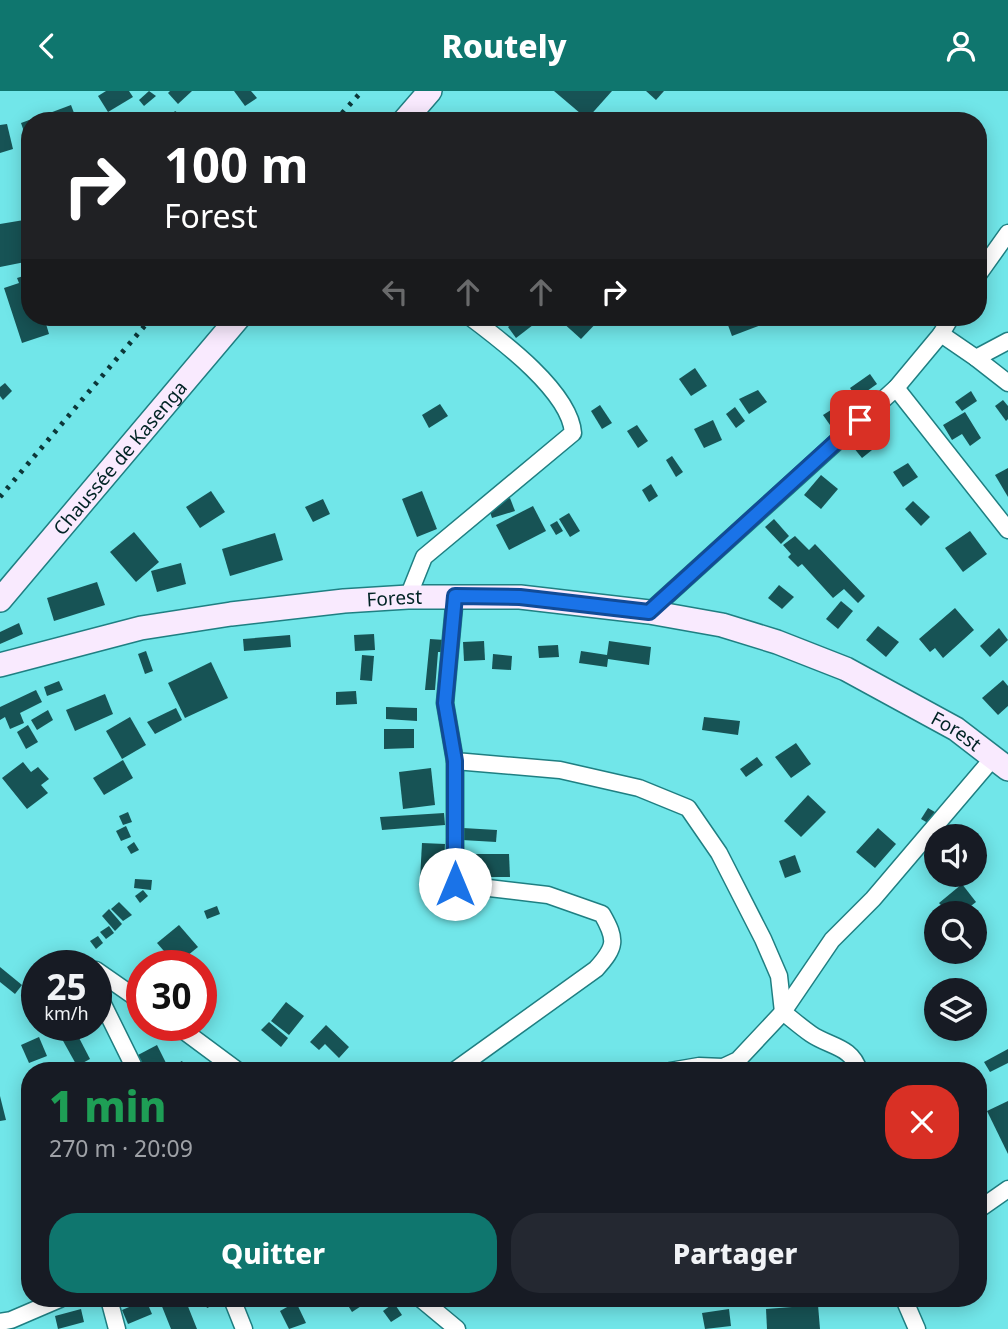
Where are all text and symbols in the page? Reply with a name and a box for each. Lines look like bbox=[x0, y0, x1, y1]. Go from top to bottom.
text: Routely bbox=[442, 24, 566, 67]
icon: back bbox=[28, 27, 66, 65]
icon: person bbox=[942, 27, 980, 65]
text: 100 m bbox=[164, 131, 309, 197]
icon: right bbox=[49, 140, 140, 231]
text: Forest bbox=[164, 194, 257, 237]
icon: left bbox=[376, 273, 414, 311]
icon: ahead bbox=[449, 273, 487, 311]
icon: ahead bbox=[522, 273, 560, 311]
icon: right bbox=[595, 273, 633, 311]
street label: Chaussée de Kasenga bbox=[47, 375, 193, 541]
pin bbox=[830, 390, 890, 450]
icon: arrive bbox=[841, 401, 879, 439]
street label: Forest bbox=[366, 584, 422, 613]
street label: Forest bbox=[927, 705, 987, 757]
map controls bbox=[924, 824, 987, 1041]
button: sound bbox=[924, 824, 987, 887]
position arrow bbox=[418, 847, 492, 921]
button: search bbox=[924, 901, 987, 964]
speed limit sign: 30 bbox=[126, 950, 217, 1041]
text: 25 bbox=[46, 963, 87, 1010]
button: layers bbox=[924, 978, 987, 1041]
text: km/h bbox=[44, 1001, 89, 1025]
text: 1 min bbox=[49, 1077, 166, 1134]
button: close bbox=[885, 1085, 959, 1159]
text: 270 m · 20:09 bbox=[49, 1132, 193, 1164]
button: Quitter bbox=[49, 1213, 497, 1293]
button: Partager bbox=[511, 1213, 959, 1293]

